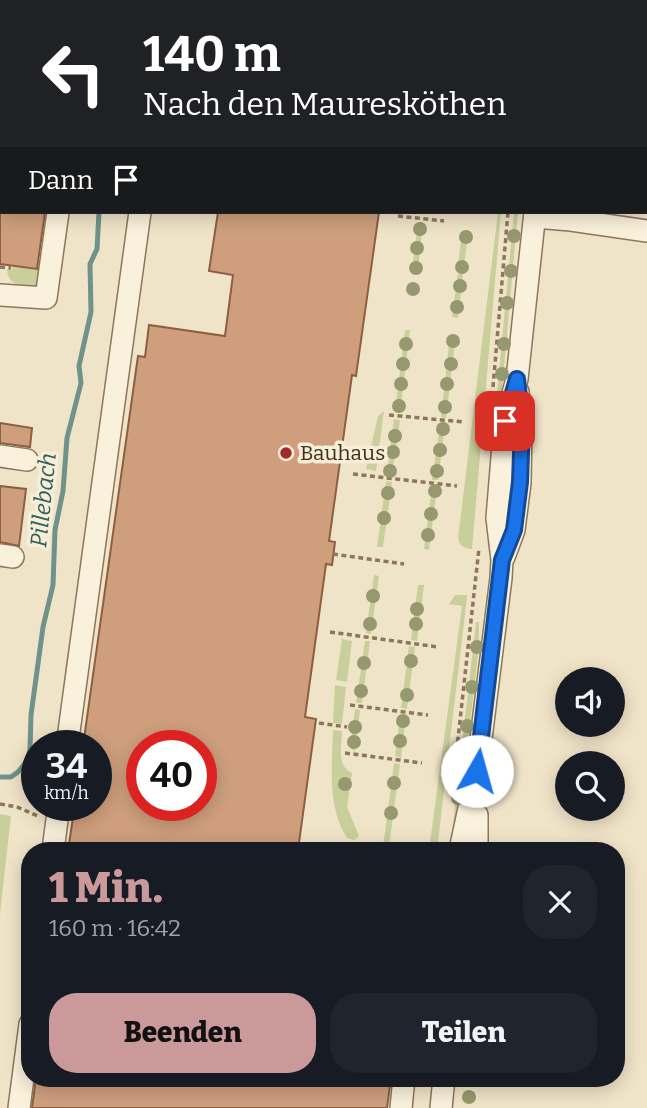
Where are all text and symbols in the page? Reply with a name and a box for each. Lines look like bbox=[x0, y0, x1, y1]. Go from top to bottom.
text: 140 m bbox=[143, 25, 281, 84]
icon: left bbox=[28, 28, 119, 119]
text: Nach den Mauresköthen bbox=[143, 85, 506, 123]
icon: arrive bbox=[107, 161, 145, 199]
text: Dann bbox=[28, 165, 93, 196]
pin bbox=[475, 391, 535, 451]
icon: arrive bbox=[486, 402, 524, 440]
place label: Bauhaus bbox=[300, 440, 385, 466]
marker: Bauhaus bbox=[278, 445, 294, 461]
water label: Pillebach bbox=[24, 451, 62, 549]
map controls bbox=[555, 667, 625, 821]
button: sound bbox=[555, 667, 625, 737]
speed limit sign: 40 bbox=[126, 730, 217, 821]
position arrow bbox=[440, 734, 514, 808]
text: 34 bbox=[46, 745, 87, 787]
button: search bbox=[555, 751, 625, 821]
text: km/h bbox=[44, 782, 89, 804]
text: 1 Min. bbox=[49, 863, 163, 913]
button: close bbox=[523, 865, 597, 939]
text: 160 m · 16:42 bbox=[49, 914, 181, 942]
button: Beenden bbox=[49, 993, 316, 1073]
button: Teilen bbox=[330, 993, 597, 1073]

